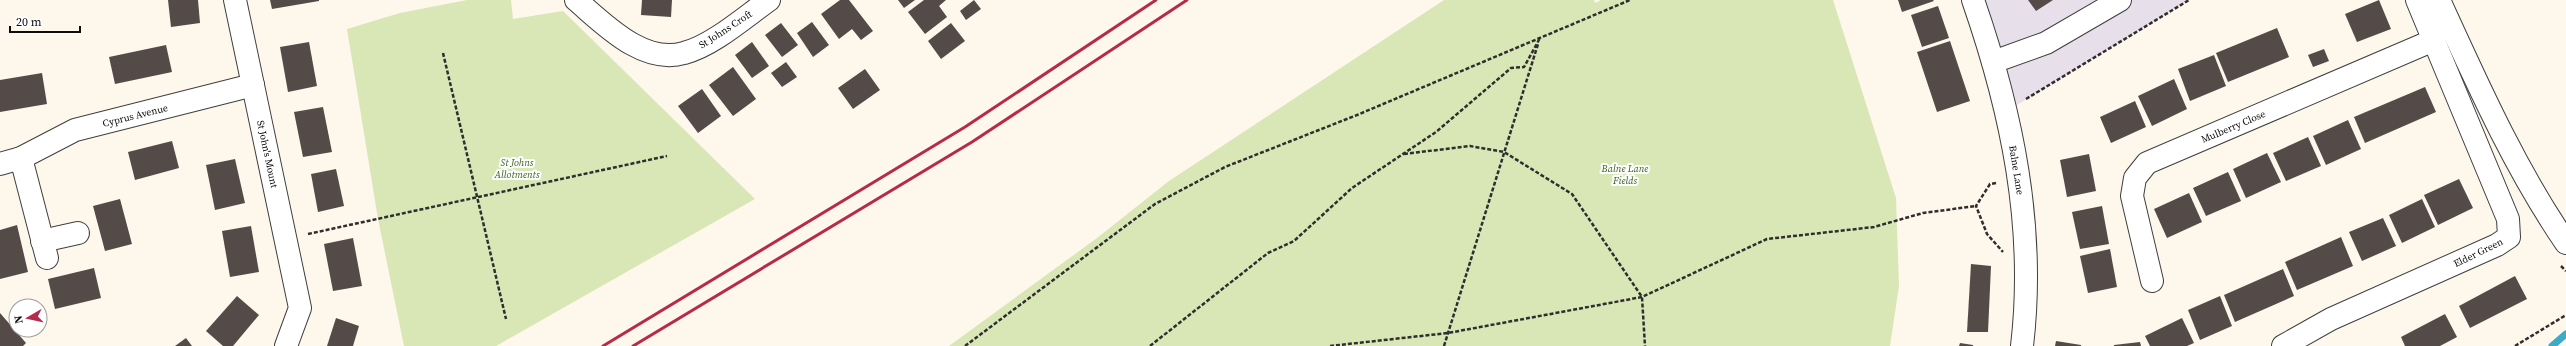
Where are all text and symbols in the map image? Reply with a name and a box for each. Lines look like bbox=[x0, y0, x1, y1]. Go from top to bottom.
street label: St Johns Croft bbox=[696, 7, 755, 51]
scale bar bbox=[10, 8, 80, 34]
text: 20 m bbox=[16, 14, 42, 30]
street label: Cyprus Avenue bbox=[101, 101, 169, 130]
street label: Mulberry Close bbox=[2199, 107, 2267, 146]
street label: St John's Mount bbox=[254, 119, 281, 190]
street label: Balne Lane bbox=[2006, 144, 2027, 196]
park label: St Johns Allotments bbox=[494, 156, 540, 181]
park label: Balne Lane Fields bbox=[1601, 162, 1648, 187]
street label: Elder Green bbox=[2451, 235, 2505, 270]
north arrow bbox=[8, 298, 48, 338]
text: N bbox=[11, 314, 27, 325]

